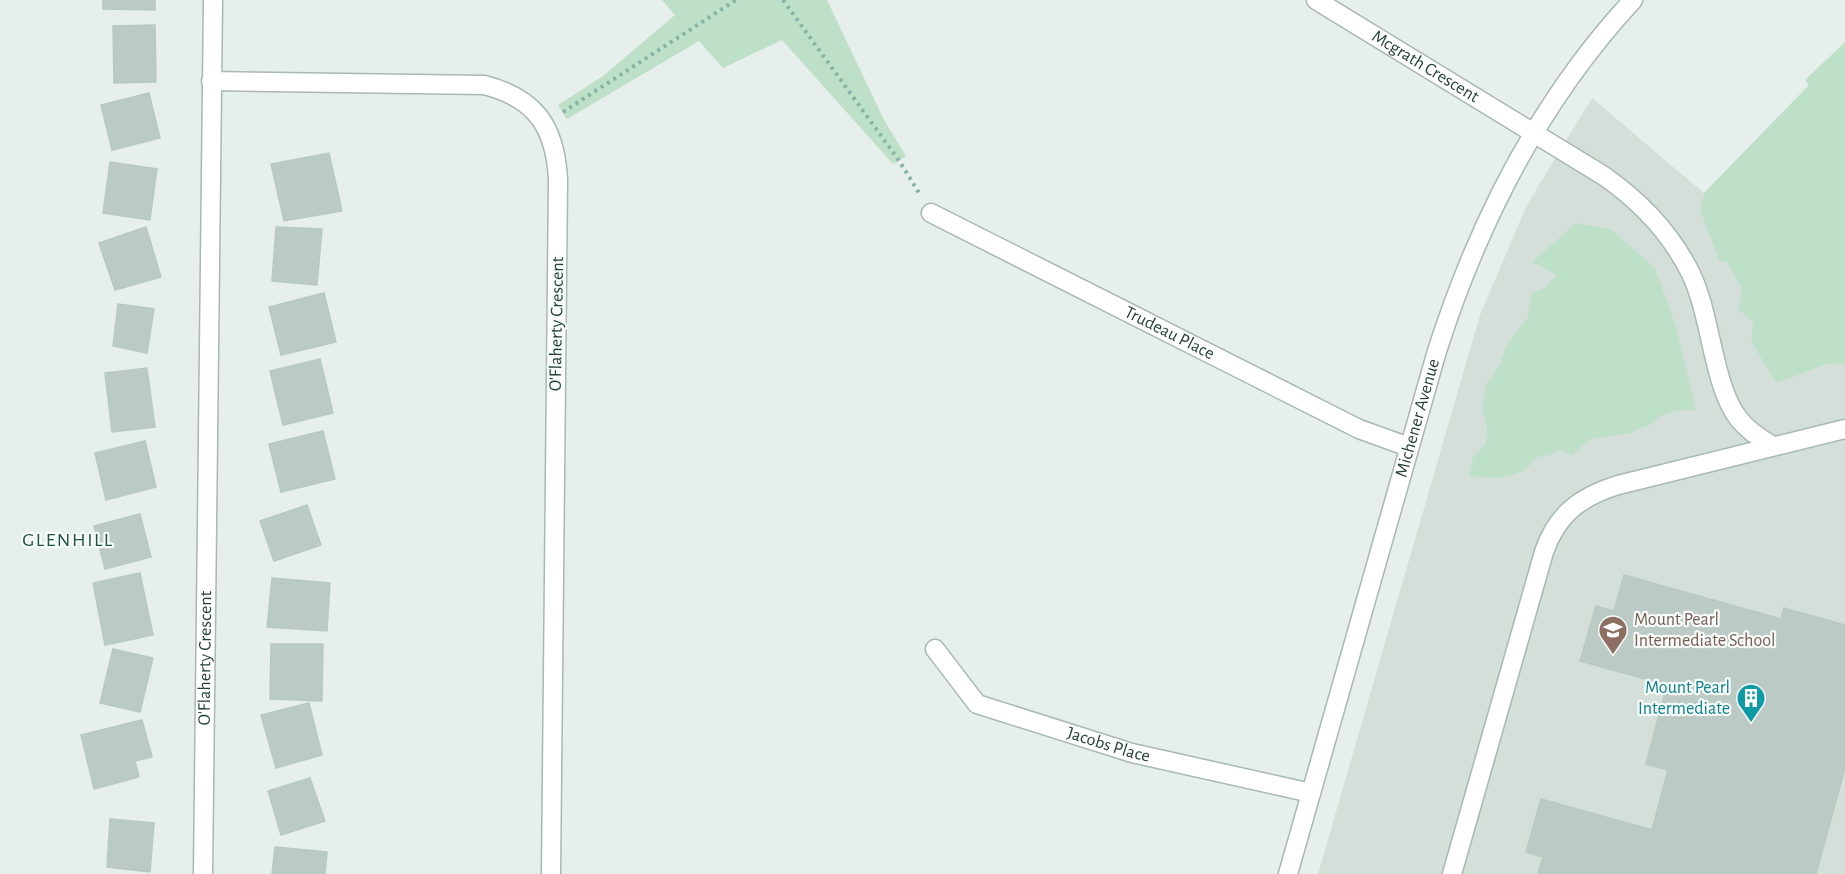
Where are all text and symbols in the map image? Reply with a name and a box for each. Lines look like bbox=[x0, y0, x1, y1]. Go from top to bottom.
street label: Mcgrath Crescent bbox=[1369, 27, 1482, 106]
street label: O'Flaherty Crescent bbox=[547, 256, 567, 391]
street label: Trudeau Place bbox=[1121, 303, 1217, 363]
street label: Michener Avenue bbox=[1392, 357, 1443, 479]
district label: GLENHILL bbox=[22, 530, 114, 550]
street label: O'Flaherty Crescent bbox=[196, 590, 215, 726]
place label: Mount Pearl Intermediate School bbox=[1634, 611, 1776, 650]
school or university icon: Mount Pearl Intermediate School bbox=[1597, 614, 1629, 656]
place label: Mount Pearl Intermediate bbox=[1638, 679, 1730, 718]
building icon: Mount Pearl Intermediate bbox=[1735, 682, 1767, 724]
street label: Jacobs Place bbox=[1065, 724, 1152, 766]

